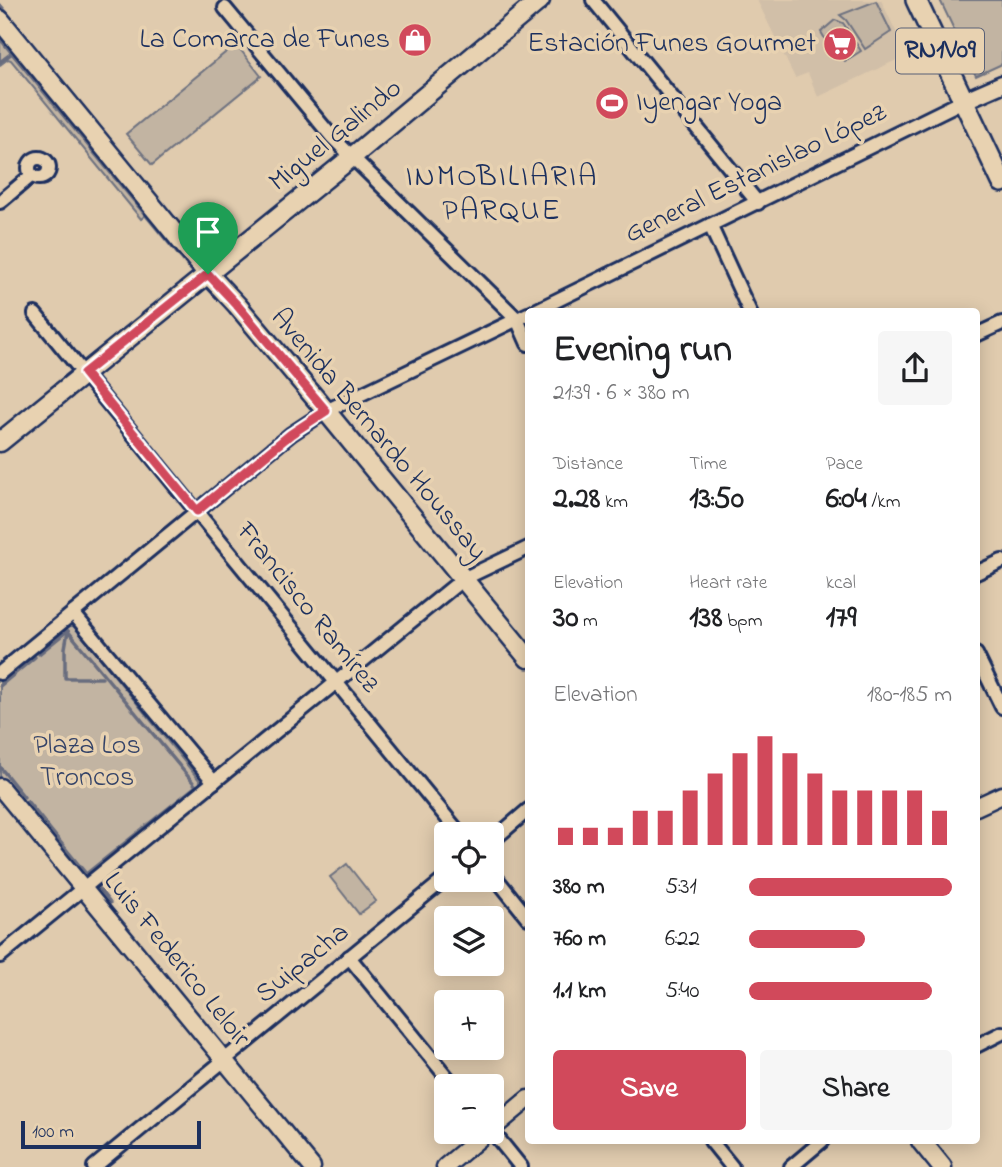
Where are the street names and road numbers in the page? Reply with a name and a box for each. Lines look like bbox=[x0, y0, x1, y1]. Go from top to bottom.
road number: RN1V09 bbox=[896, 28, 984, 74]
street label: Miguel Galindo bbox=[260, 69, 412, 203]
street label: General Estanislao López bbox=[618, 93, 894, 255]
street label: Avenida Bernardo Houssay bbox=[260, 300, 496, 570]
street label: Francisco Ramírez bbox=[224, 513, 389, 703]
street label: Luis Federico Leloir bbox=[92, 863, 260, 1057]
street label: Suipacha bbox=[247, 913, 359, 1015]

